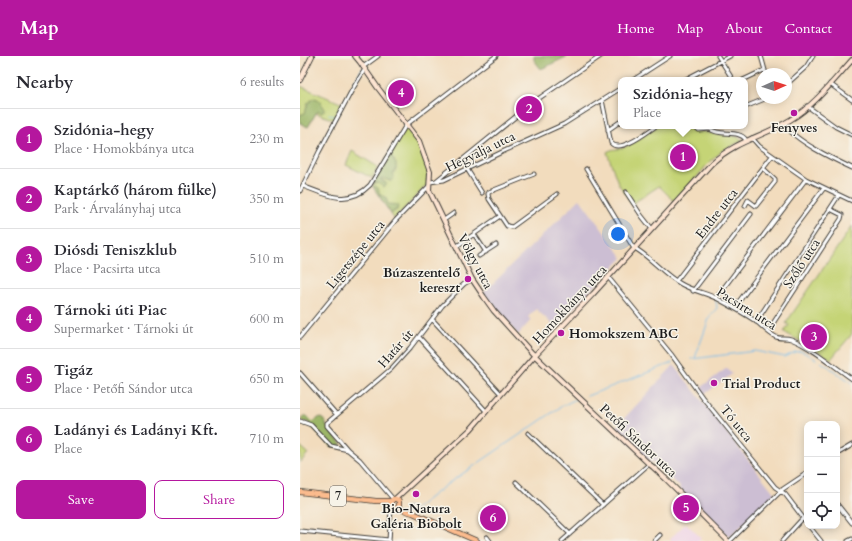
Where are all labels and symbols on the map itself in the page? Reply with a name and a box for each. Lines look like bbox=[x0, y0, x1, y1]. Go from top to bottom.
north arrow bbox=[756, 68, 792, 104]
pin: 4 bbox=[388, 78, 414, 108]
pin: 2 bbox=[516, 94, 542, 124]
marker: Fenyves bbox=[789, 108, 799, 118]
place label: Fenyves bbox=[771, 119, 817, 137]
street label: Hegyalja utca bbox=[443, 127, 519, 177]
pin: 1 bbox=[670, 142, 696, 172]
street label: Endre utca bbox=[691, 184, 742, 243]
street label: Ligetszépe utca bbox=[322, 216, 389, 293]
your location bbox=[608, 224, 628, 244]
street label: Völgy utca bbox=[453, 231, 497, 293]
street label: Szőlő utca bbox=[779, 235, 825, 292]
street label: Homokbánya utca bbox=[528, 261, 611, 348]
place label: Búzaszentelő kereszt bbox=[383, 264, 460, 297]
marker: Búzaszentelő kereszt bbox=[463, 274, 473, 284]
street label: Pacsirta utca bbox=[713, 283, 780, 335]
pin: 3 bbox=[801, 322, 827, 352]
place label: Homokszem ABC bbox=[569, 325, 678, 343]
street label: Határ út bbox=[374, 326, 418, 372]
marker: Homokszem ABC bbox=[556, 328, 566, 338]
place label: Trial Product bbox=[722, 375, 801, 393]
marker: Trial Product bbox=[709, 378, 719, 388]
street label: Petőfi Sándor utca bbox=[596, 400, 681, 482]
street label: Tó utca bbox=[716, 401, 757, 446]
road number: 7 bbox=[330, 486, 346, 506]
marker: Bio-Natura Galéria Biobolt bbox=[411, 489, 421, 499]
pin: 5 bbox=[673, 493, 699, 523]
place label: Bio-Natura Galéria Biobolt bbox=[370, 500, 462, 533]
pin: 6 bbox=[480, 503, 506, 533]

